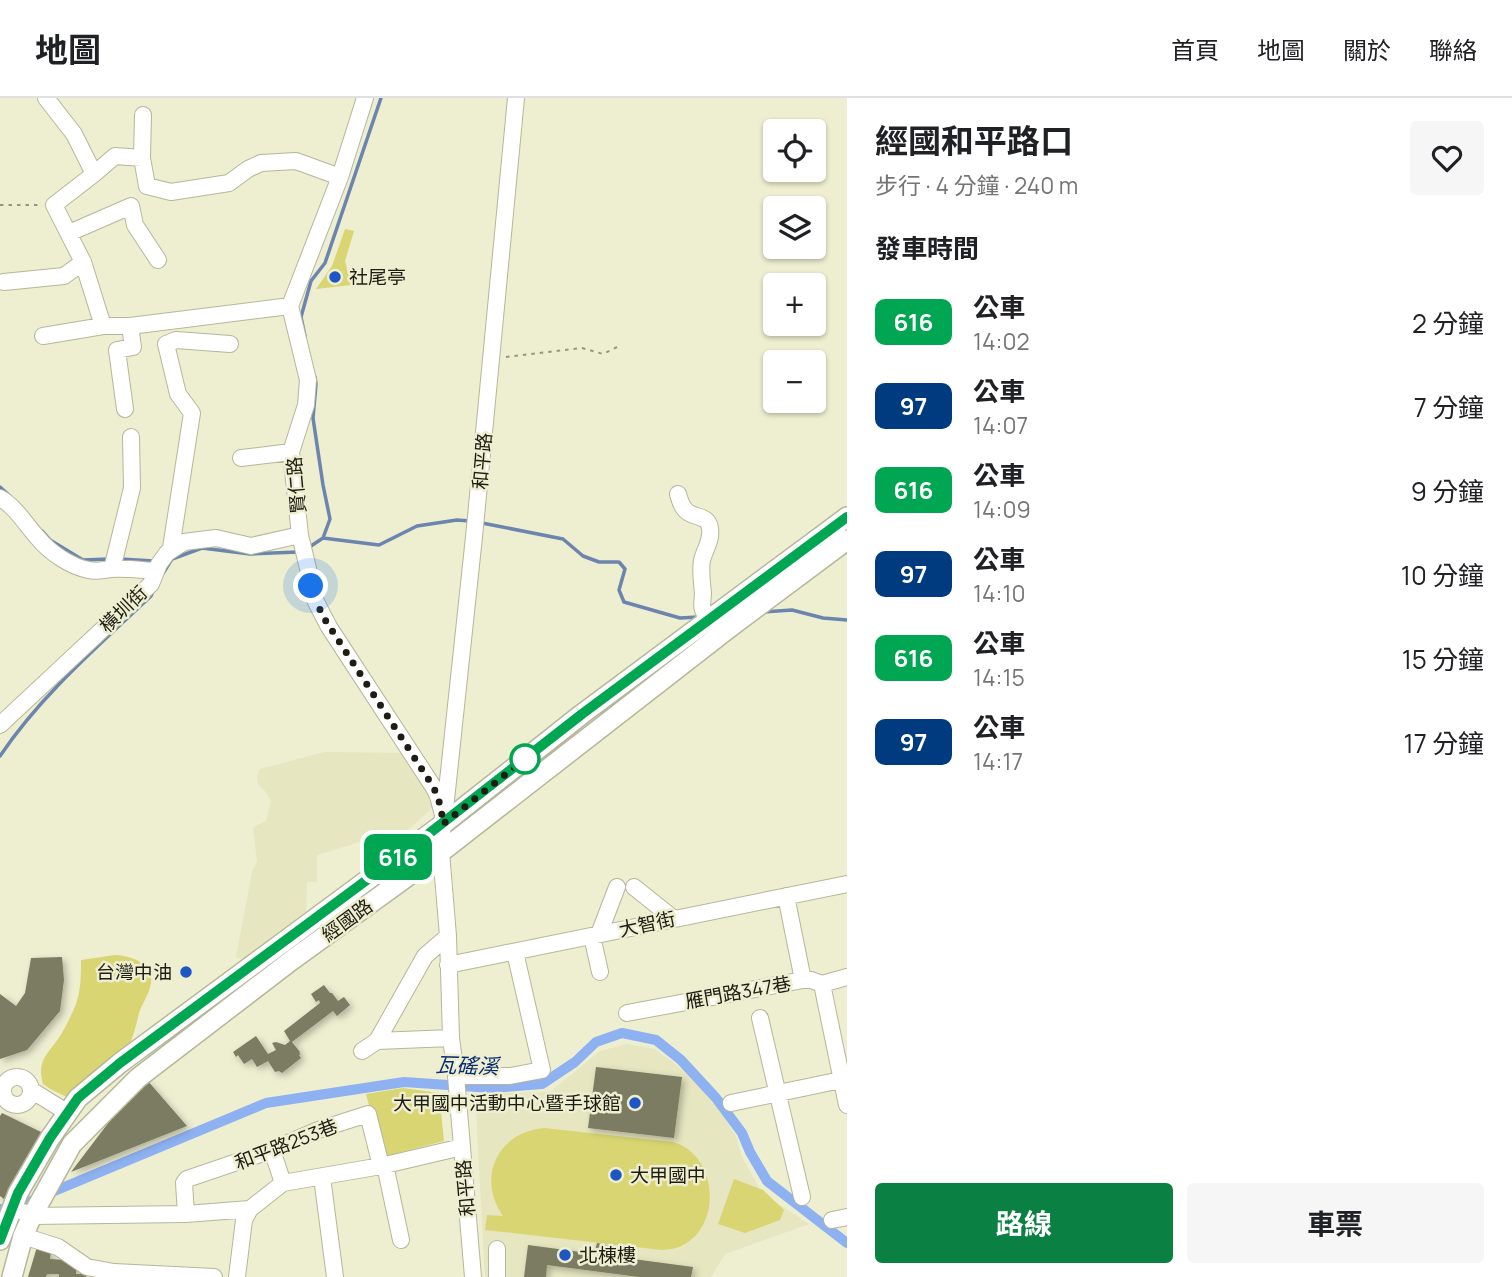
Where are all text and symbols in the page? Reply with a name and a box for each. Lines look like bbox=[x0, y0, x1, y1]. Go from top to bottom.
text: 地圖 bbox=[35, 27, 101, 72]
text: 首頁 bbox=[1171, 33, 1219, 66]
text: 地圖 bbox=[1257, 33, 1305, 66]
text: 關於 bbox=[1343, 33, 1391, 66]
text: 聯絡 bbox=[1429, 33, 1477, 66]
text: 經國和平路口 bbox=[875, 118, 1073, 163]
map controls bbox=[763, 119, 826, 413]
button: locate bbox=[763, 119, 826, 182]
button: heart bbox=[1410, 121, 1484, 195]
text: 步行 · 4 分鐘 · 240 m bbox=[875, 169, 1078, 201]
button: layers bbox=[763, 196, 826, 259]
text: 發車時間 bbox=[875, 230, 979, 266]
place label: 社尾亭 bbox=[349, 264, 406, 290]
marker: 社尾亭 bbox=[327, 269, 343, 285]
button: + bbox=[763, 273, 826, 336]
text: 公車 bbox=[973, 289, 1025, 325]
text: 616 bbox=[894, 305, 933, 338]
text: 2 分鐘 bbox=[1412, 305, 1484, 341]
text: 14:02 bbox=[973, 325, 1030, 357]
button: − bbox=[763, 350, 826, 413]
text: 公車 bbox=[973, 373, 1025, 409]
text: 97 bbox=[900, 389, 927, 422]
text: 7 分鐘 bbox=[1414, 389, 1484, 425]
text: 14:07 bbox=[973, 409, 1028, 441]
street label: 和平路 bbox=[467, 431, 497, 491]
street label: 賢仁路 bbox=[281, 455, 311, 515]
text: 公車 bbox=[973, 457, 1025, 493]
text: 616 bbox=[894, 473, 933, 506]
text: 9 分鐘 bbox=[1411, 473, 1484, 509]
text: 14:09 bbox=[973, 493, 1031, 525]
text: 公車 bbox=[973, 541, 1025, 577]
text: 97 bbox=[900, 557, 927, 590]
text: 10 分鐘 bbox=[1401, 557, 1484, 593]
your location bbox=[293, 568, 328, 603]
text: 14:10 bbox=[973, 577, 1025, 609]
street label: 橫圳街 bbox=[93, 580, 153, 638]
text: 公車 bbox=[973, 625, 1025, 661]
text: 616 bbox=[894, 641, 933, 674]
text: 15 分鐘 bbox=[1402, 641, 1484, 677]
text: 14:15 bbox=[973, 661, 1025, 693]
text: 公車 bbox=[973, 709, 1025, 745]
text: 97 bbox=[900, 725, 927, 758]
text: 17 分鐘 bbox=[1404, 725, 1484, 761]
unlabelled marker bbox=[510, 744, 540, 774]
text: 14:17 bbox=[973, 745, 1023, 777]
line badge: 616 bbox=[358, 834, 438, 880]
text: 616 bbox=[378, 840, 418, 873]
street label: 經國路 bbox=[316, 893, 378, 947]
street label: 大智街 bbox=[616, 905, 678, 943]
place label: 台灣中油 bbox=[96, 959, 172, 985]
marker: 台灣中油 bbox=[178, 964, 194, 980]
street label: 雁門路347巷 bbox=[683, 970, 793, 1014]
water label: 瓦磘溪 bbox=[435, 1050, 502, 1080]
place label: 大甲國中活動中心暨手球館 bbox=[393, 1090, 621, 1116]
marker: 大甲國中活動中心暨手球館 bbox=[627, 1095, 643, 1111]
street label: 和平路253巷 bbox=[231, 1112, 341, 1176]
street label: 和平路 bbox=[450, 1158, 480, 1218]
place label: 大甲國中 bbox=[630, 1162, 706, 1188]
marker: 大甲國中 bbox=[608, 1167, 624, 1183]
button: 路線 bbox=[875, 1183, 1173, 1263]
button: 車票 bbox=[1187, 1183, 1484, 1263]
place label: 北棟樓 bbox=[579, 1242, 636, 1268]
marker: 北棟樓 bbox=[557, 1247, 573, 1263]

